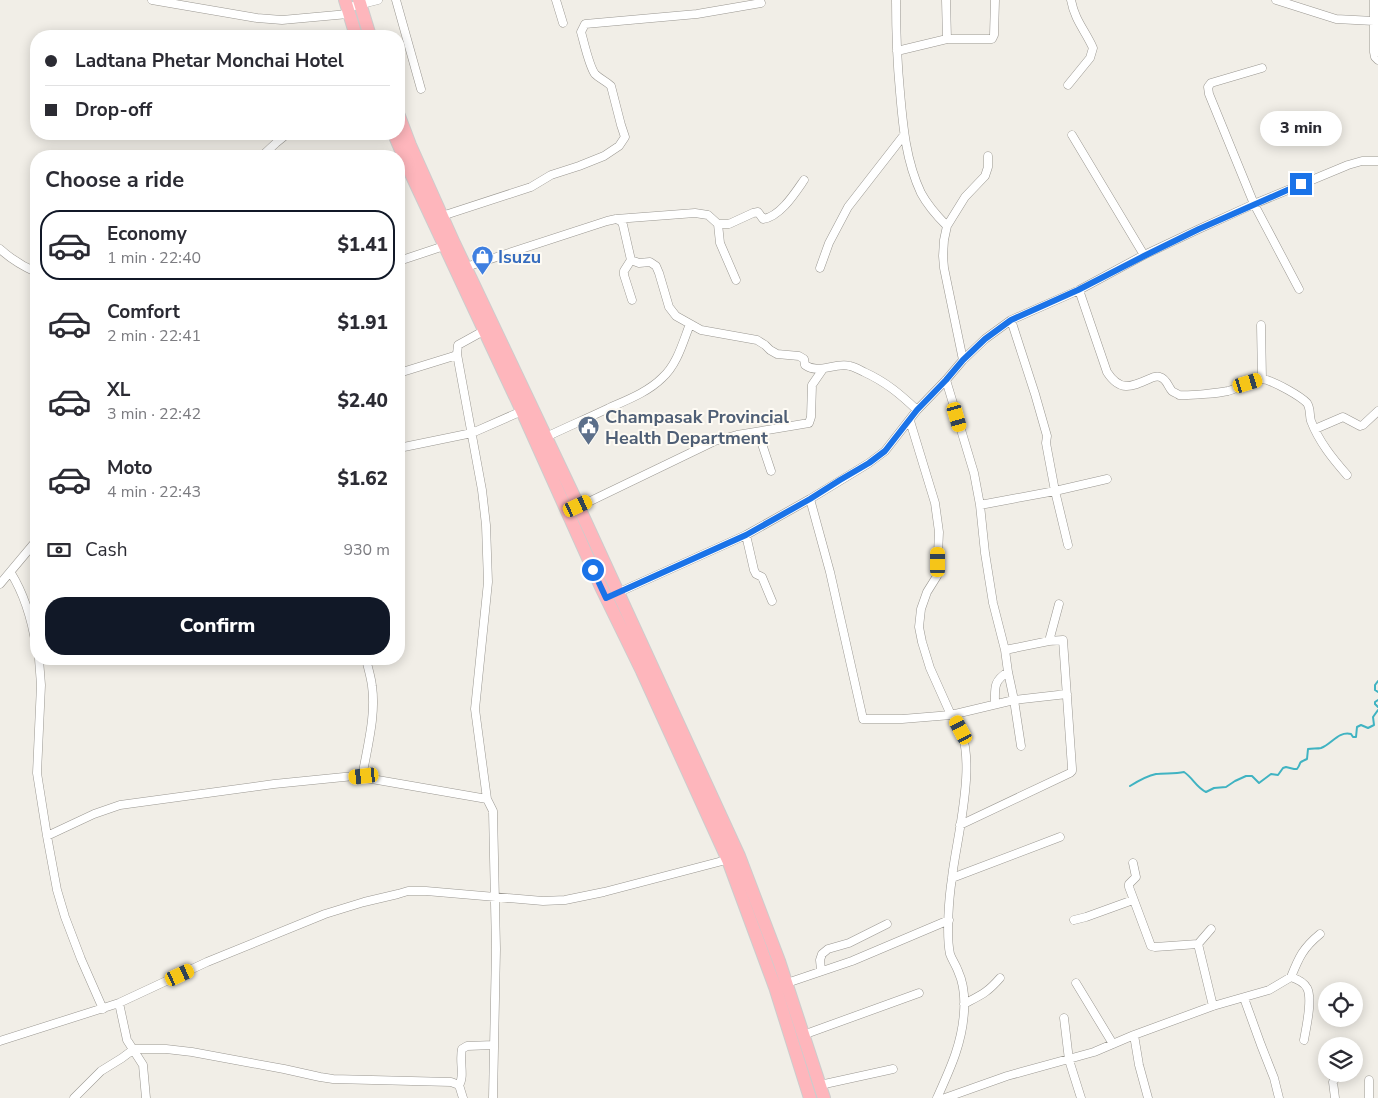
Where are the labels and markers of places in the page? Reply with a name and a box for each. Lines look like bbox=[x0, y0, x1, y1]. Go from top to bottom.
shop icon: Isuzu bbox=[470, 245, 494, 276]
place label: Isuzu bbox=[498, 245, 541, 269]
place label: Champasak Provincial Health Department bbox=[605, 405, 789, 450]
public building icon: Champasak Provincial Health Department bbox=[577, 415, 601, 446]

